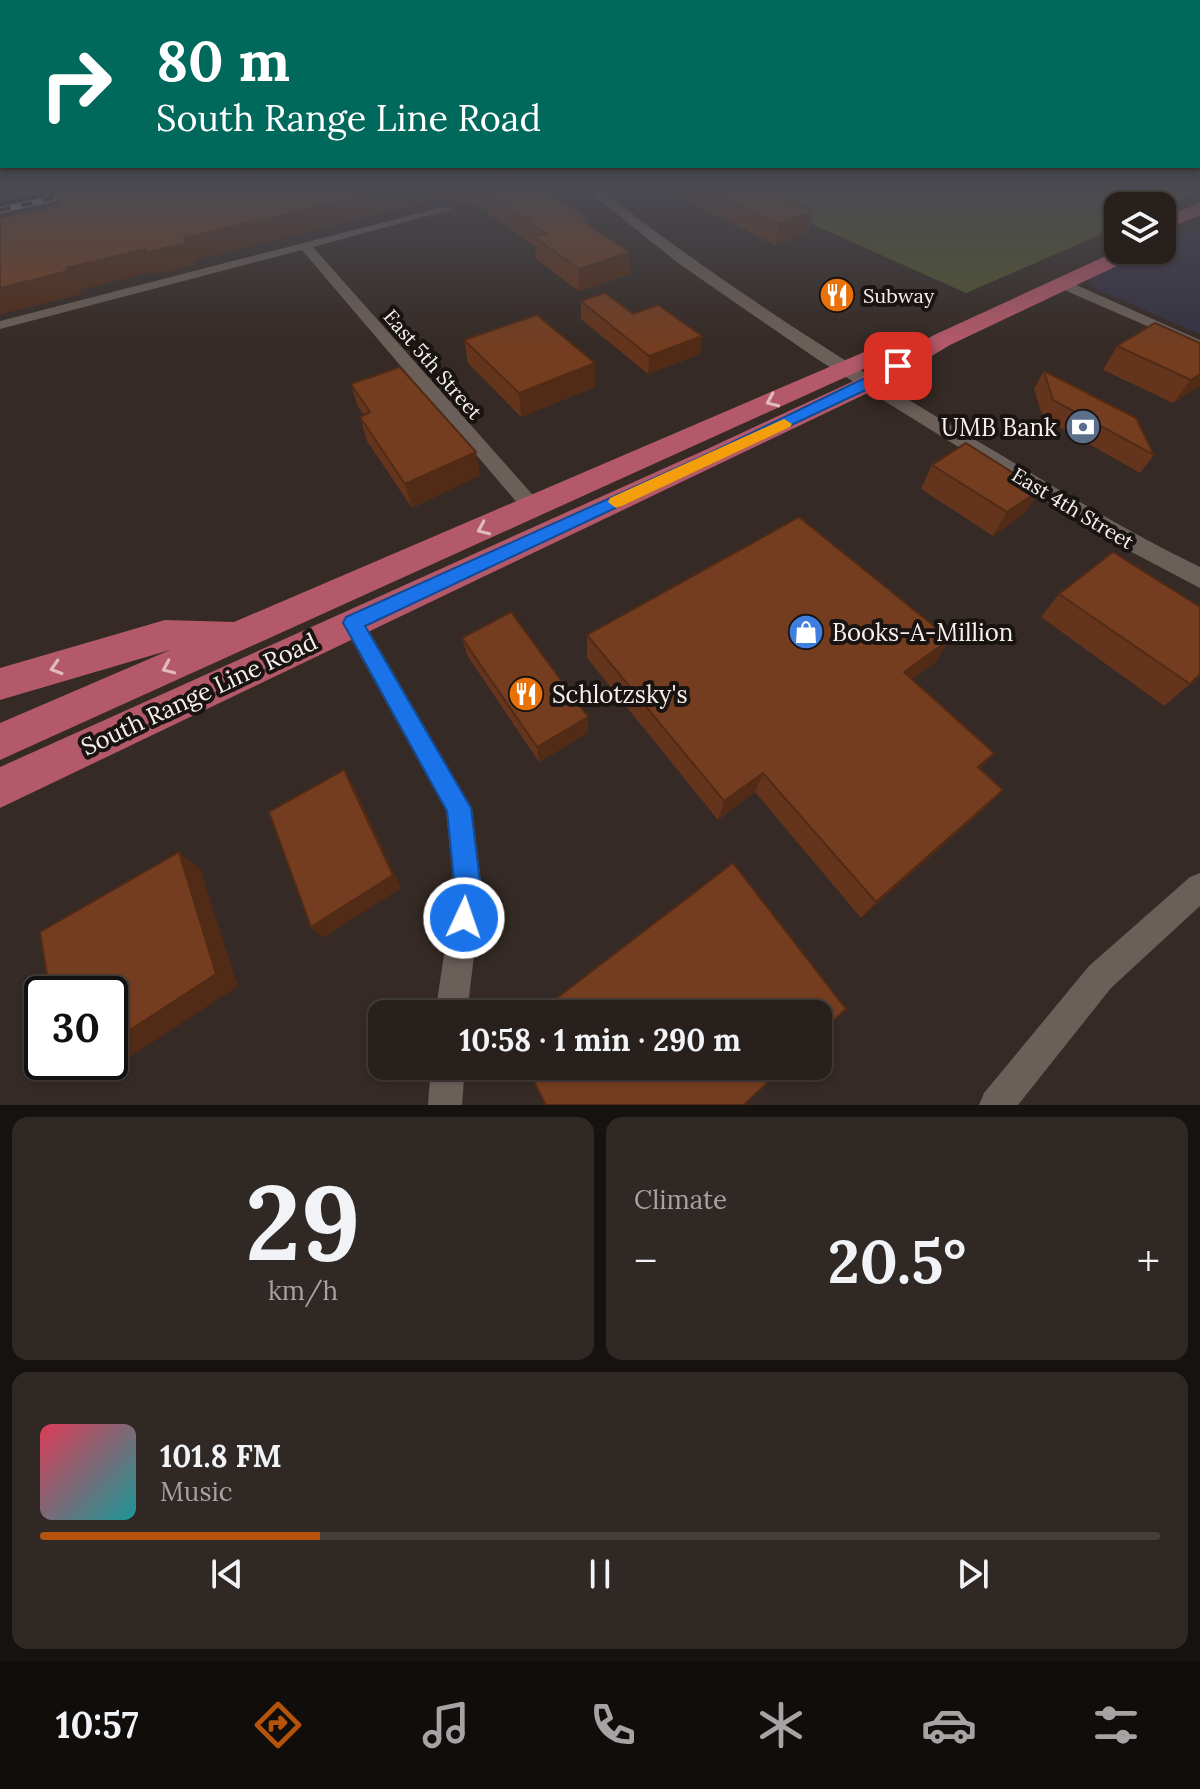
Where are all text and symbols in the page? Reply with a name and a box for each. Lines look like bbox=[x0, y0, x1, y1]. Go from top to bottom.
text: 80 m bbox=[156, 25, 290, 96]
icon: right bbox=[24, 32, 128, 136]
text: South Range Line Road bbox=[156, 95, 541, 141]
map controls bbox=[1104, 192, 1176, 264]
button: layers bbox=[1104, 192, 1176, 264]
restaurant icon: Subway bbox=[818, 276, 856, 314]
place label: Subway bbox=[863, 283, 935, 308]
street label: East 5th Street bbox=[378, 304, 488, 424]
pin bbox=[864, 332, 932, 400]
icon: arrive bbox=[876, 344, 920, 388]
one-way arrow bbox=[765, 391, 780, 407]
bank icon: UMB Bank bbox=[1064, 408, 1102, 446]
place label: UMB Bank bbox=[941, 412, 1057, 443]
street label: East 4th Street bbox=[1008, 462, 1139, 554]
one-way arrow bbox=[476, 519, 491, 535]
shop icon: Books-A-Million bbox=[787, 613, 825, 651]
place label: Books-A-Million bbox=[832, 617, 1013, 648]
street label: South Range Line Road bbox=[76, 626, 322, 762]
one-way arrow bbox=[162, 658, 176, 674]
one-way arrow bbox=[50, 659, 63, 675]
restaurant icon: Schlotzsky's bbox=[507, 675, 545, 713]
place label: Schlotzsky's bbox=[552, 679, 688, 710]
position arrow bbox=[422, 876, 506, 960]
speed limit sign: 30 bbox=[24, 976, 128, 1080]
text: 10:58 · 1 min · 290 m bbox=[459, 1021, 741, 1059]
text: 29 bbox=[245, 1155, 361, 1288]
text: Climate bbox=[634, 1183, 727, 1216]
text: 20.5° bbox=[828, 1223, 966, 1299]
text: − bbox=[634, 1233, 657, 1289]
text: + bbox=[1137, 1233, 1160, 1289]
text: km/h bbox=[268, 1274, 338, 1307]
text: 101.8 FM bbox=[160, 1437, 282, 1475]
text: Music bbox=[160, 1475, 233, 1508]
icon: previous bbox=[205, 1552, 249, 1596]
icon: pause bbox=[578, 1552, 622, 1596]
icon: next bbox=[951, 1552, 995, 1596]
icon: directions bbox=[250, 1697, 306, 1753]
icon: music bbox=[418, 1697, 474, 1753]
icon: phone bbox=[585, 1697, 641, 1753]
icon: climate bbox=[753, 1697, 809, 1753]
icon: car bbox=[921, 1697, 977, 1753]
icon: filters bbox=[1088, 1697, 1144, 1753]
text: 10:57 bbox=[56, 1702, 139, 1748]

